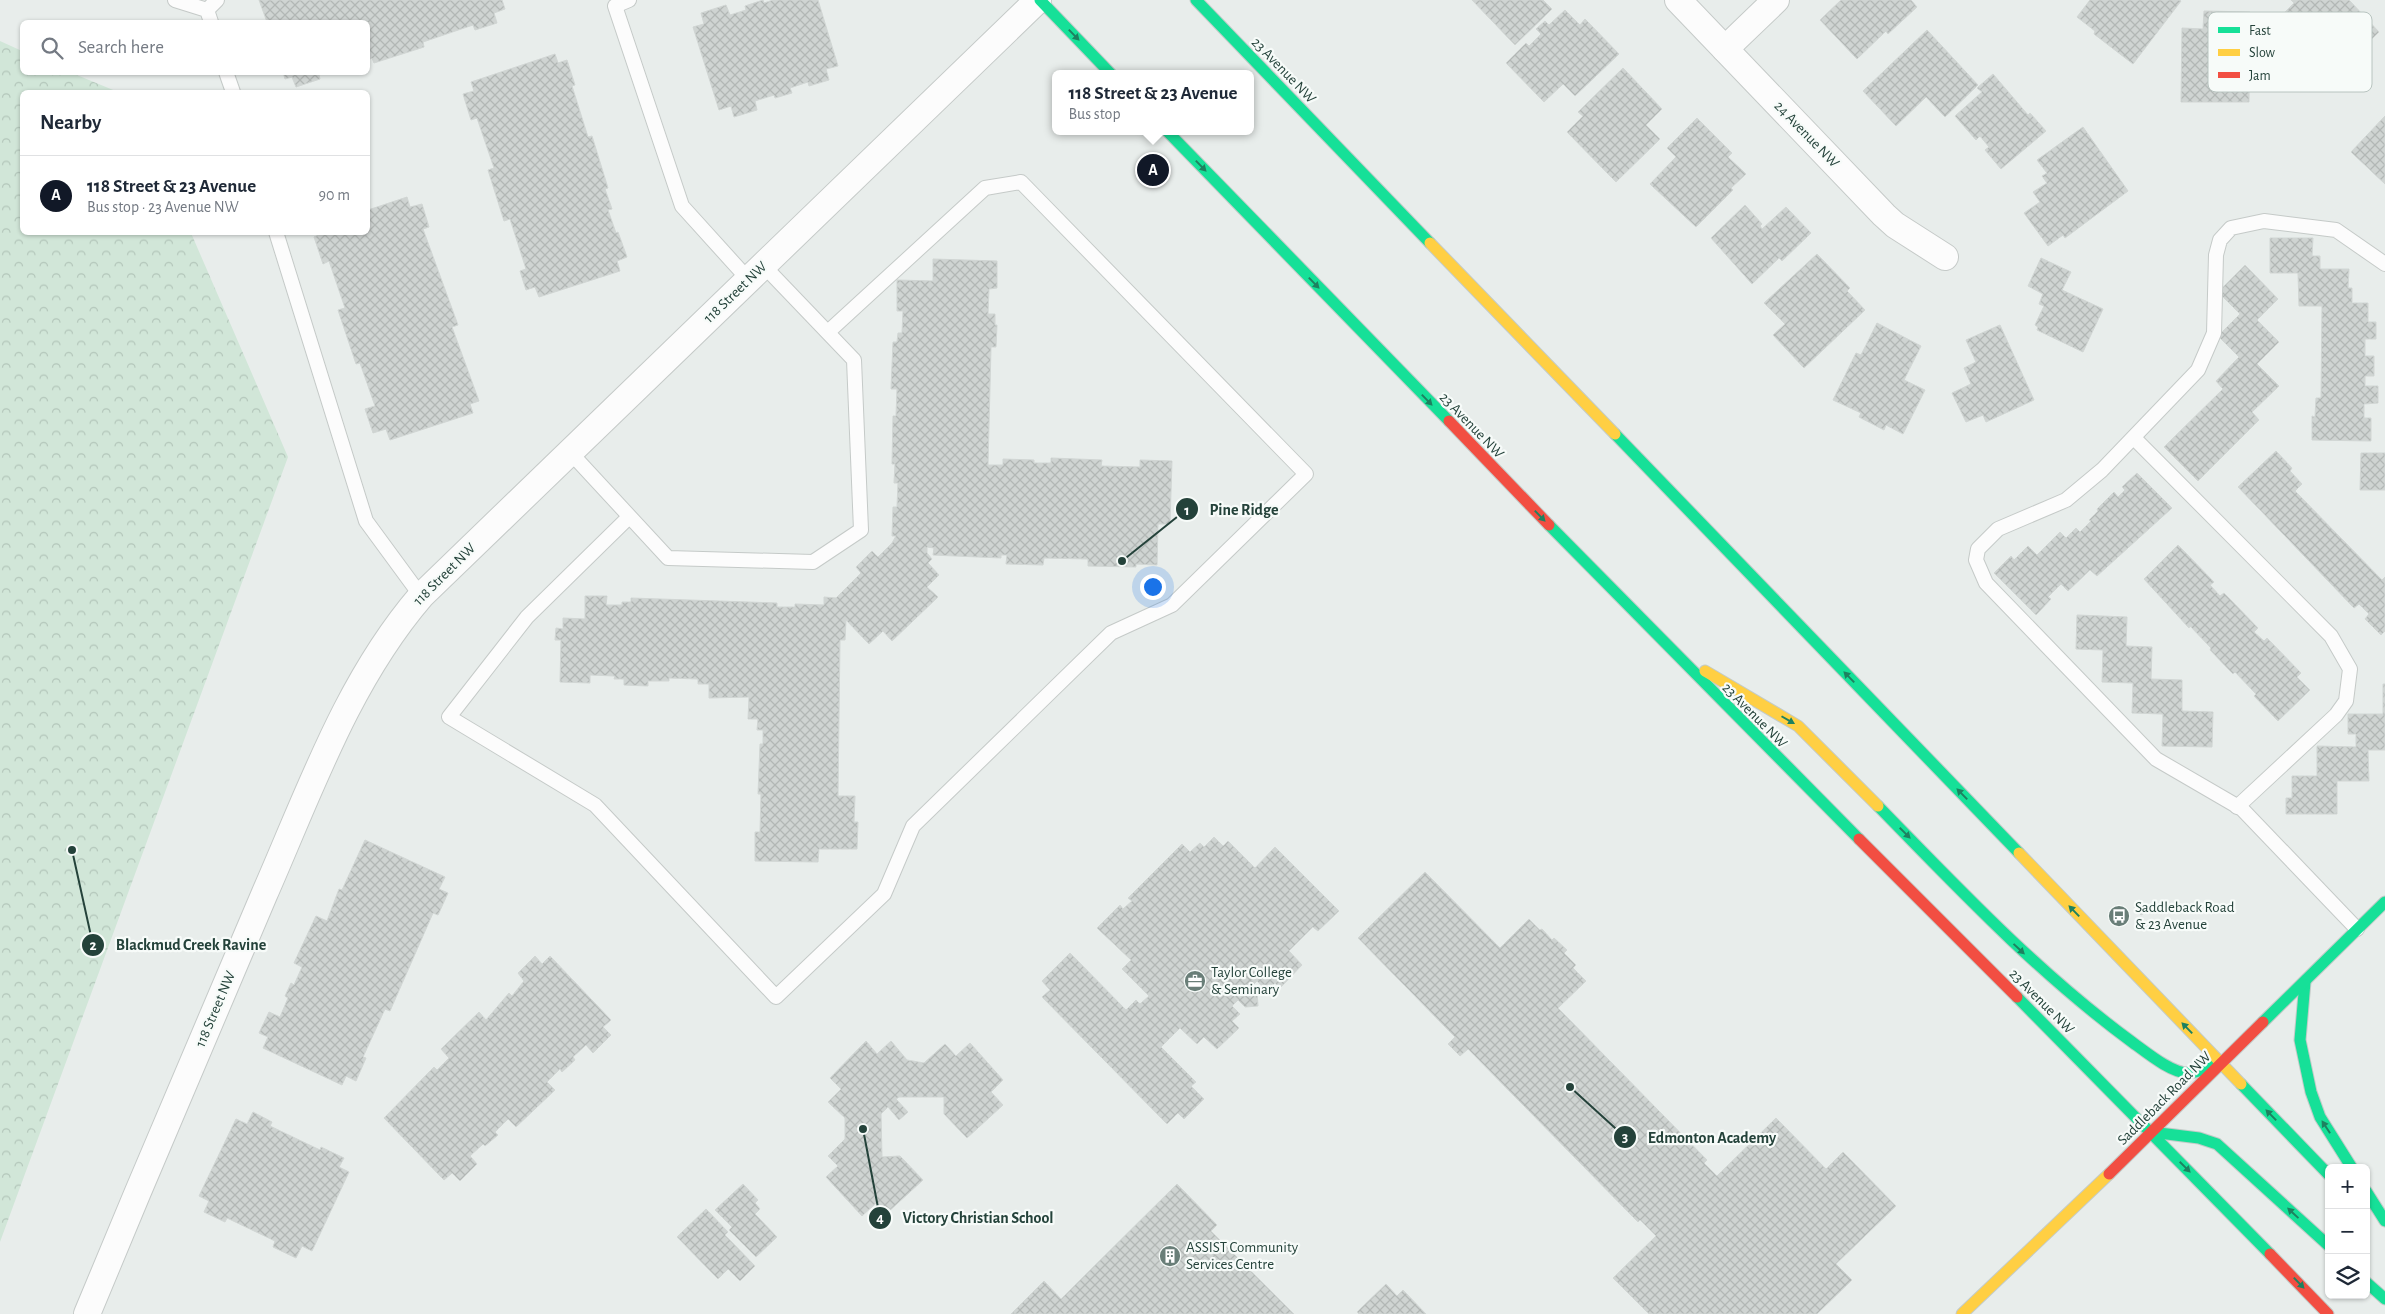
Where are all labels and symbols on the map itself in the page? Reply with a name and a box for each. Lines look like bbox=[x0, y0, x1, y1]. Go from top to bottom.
legend bbox=[2208, 12, 2372, 92]
text: Fast bbox=[2249, 24, 2271, 38]
one-way arrow bbox=[1068, 29, 1080, 41]
street label: 23 Avenue NW bbox=[1249, 35, 1319, 107]
text: Slow bbox=[2249, 46, 2276, 60]
text: Jam bbox=[2249, 69, 2271, 83]
street label: 24 Avenue NW bbox=[1771, 98, 1842, 171]
pin: A bbox=[1137, 151, 1169, 189]
one-way arrow bbox=[1195, 160, 1207, 172]
street label: 118 Street NW bbox=[701, 258, 770, 326]
one-way arrow bbox=[1308, 277, 1320, 289]
street label: 23 Avenue NW bbox=[1437, 390, 1507, 462]
one-way arrow bbox=[1421, 394, 1433, 406]
callout: Pine Ridge bbox=[1175, 494, 1289, 525]
text: Pine Ridge bbox=[1210, 502, 1279, 518]
text: 1 bbox=[1184, 503, 1190, 518]
one-way arrow bbox=[1534, 510, 1546, 522]
street label: 118 Street NW bbox=[410, 540, 479, 608]
your location bbox=[1140, 574, 1166, 600]
one-way arrow bbox=[1843, 671, 1855, 683]
street label: 23 Avenue NW bbox=[1719, 680, 1790, 751]
one-way arrow bbox=[1782, 716, 1795, 725]
one-way arrow bbox=[1956, 789, 1968, 801]
one-way arrow bbox=[1898, 827, 1910, 839]
place label: Saddleback Road & 23 Avenue bbox=[2135, 900, 2235, 932]
bus stop icon: Saddleback Road & 23 Avenue bbox=[2107, 904, 2131, 928]
one-way arrow bbox=[2068, 906, 2080, 918]
callout: Blackmud Creek Ravine bbox=[80, 929, 276, 960]
text: Blackmud Creek Ravine bbox=[116, 937, 267, 953]
text: 2 bbox=[89, 938, 97, 953]
one-way arrow bbox=[2013, 943, 2025, 955]
place label: Taylor College & Seminary bbox=[1211, 965, 1292, 997]
street label: 23 Avenue NW bbox=[2006, 966, 2077, 1037]
street label: 118 Street NW bbox=[193, 968, 238, 1049]
office icon: Taylor College & Seminary bbox=[1183, 969, 1207, 993]
one-way arrow bbox=[2181, 1023, 2193, 1035]
street label: Saddleback Road NW bbox=[2115, 1048, 2214, 1148]
one-way arrow bbox=[2265, 1109, 2277, 1121]
one-way arrow bbox=[2321, 1120, 2331, 1133]
callout: Edmonton Academy bbox=[1613, 1121, 1786, 1152]
text: 3 bbox=[1622, 1130, 1628, 1145]
text: Edmonton Academy bbox=[1648, 1130, 1777, 1147]
one-way arrow bbox=[2179, 1161, 2191, 1173]
callout: Victory Christian School bbox=[868, 1202, 1064, 1233]
one-way arrow bbox=[2288, 1207, 2300, 1219]
text: Victory Christian School bbox=[902, 1210, 1054, 1227]
text: 4 bbox=[876, 1211, 884, 1226]
place label: ASSIST Community Services Centre bbox=[1186, 1240, 1299, 1272]
building icon: ASSIST Community Services Centre bbox=[1158, 1244, 1182, 1268]
one-way arrow bbox=[2292, 1277, 2304, 1289]

